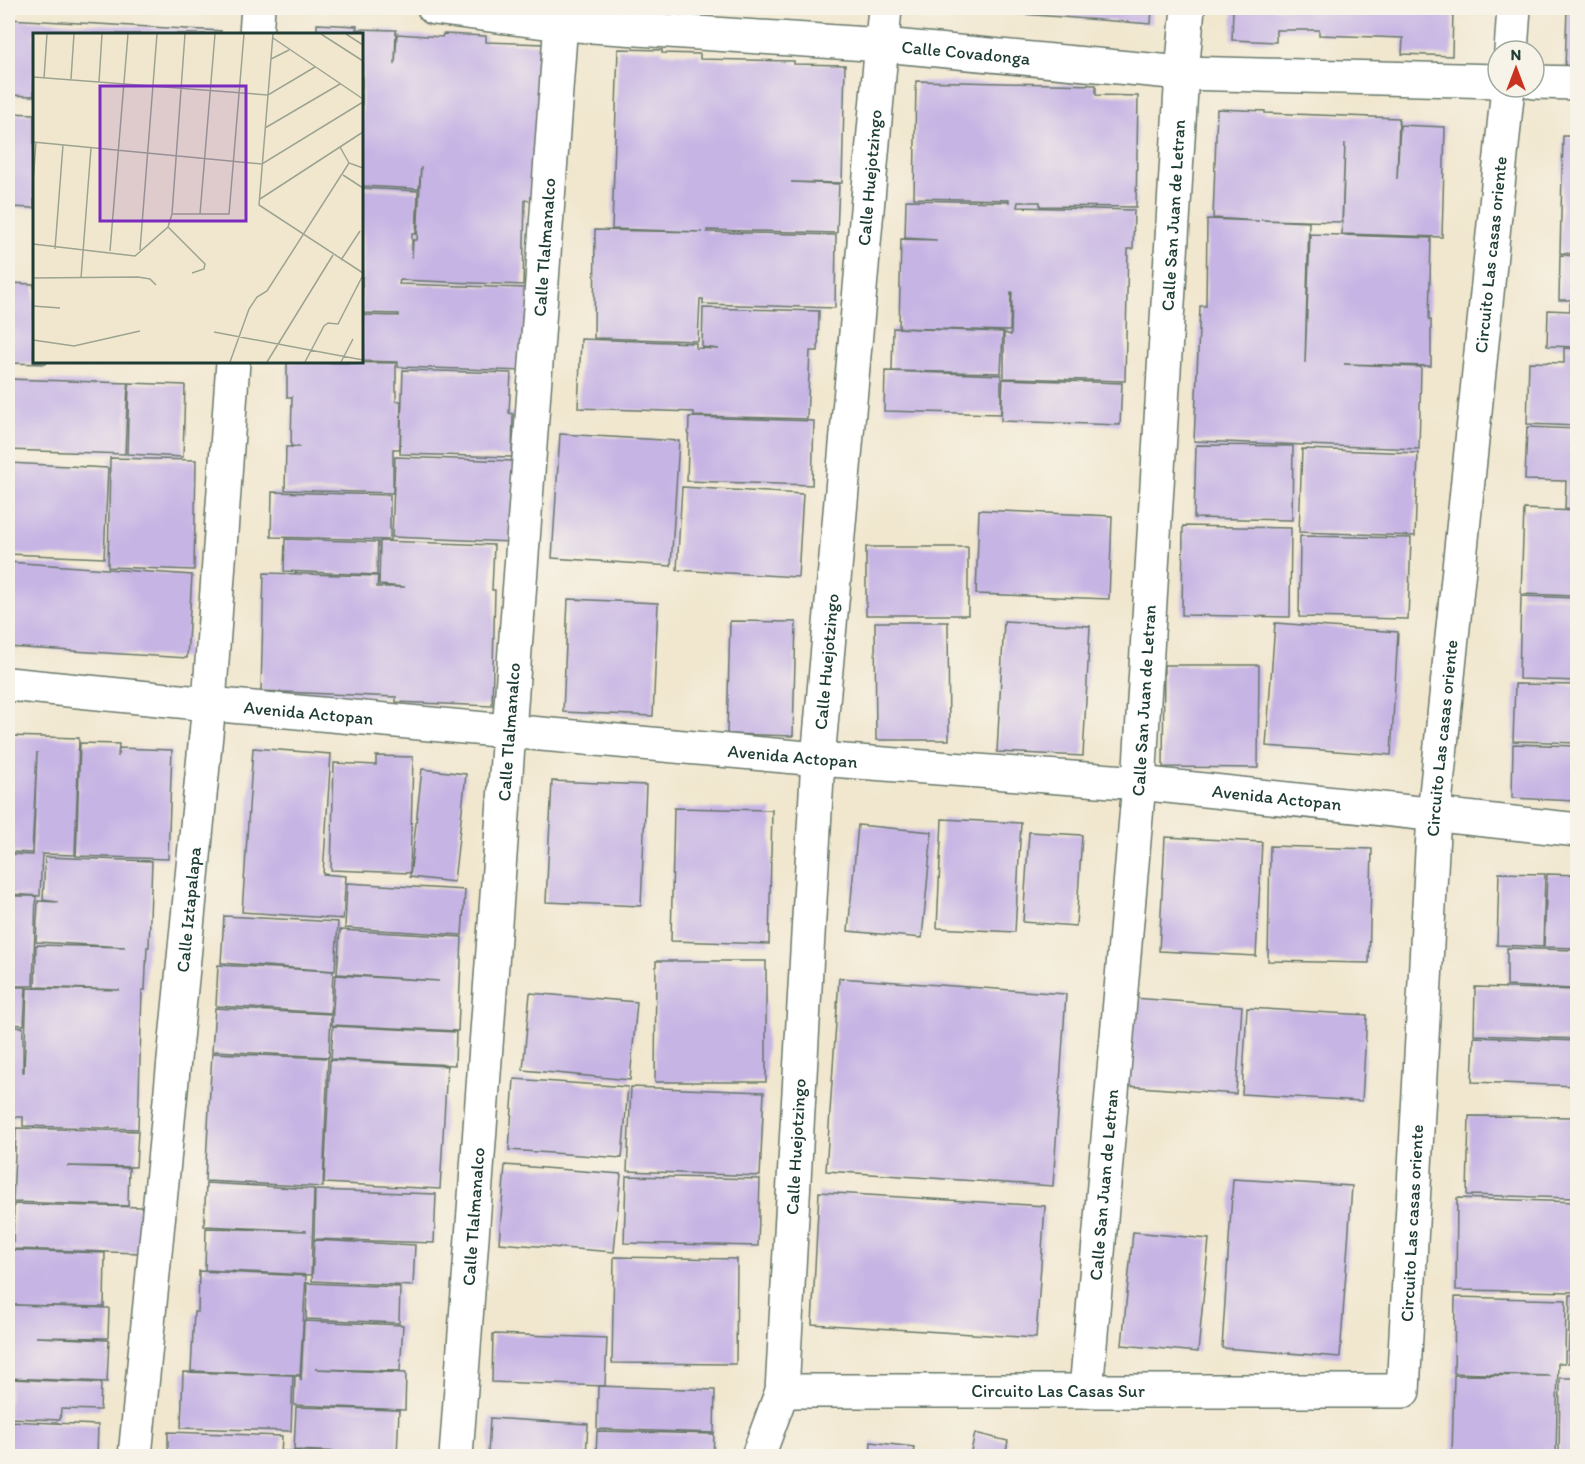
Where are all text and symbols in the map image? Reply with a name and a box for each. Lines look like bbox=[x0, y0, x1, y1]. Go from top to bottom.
inset map bbox=[33, 33, 363, 363]
street label: Calle Covadonga bbox=[900, 36, 1032, 70]
north arrow bbox=[1486, 39, 1546, 99]
text: N bbox=[1511, 45, 1521, 64]
street label: Calle Huejotzingo bbox=[853, 109, 887, 247]
street label: Calle San Juan de Letran bbox=[1157, 118, 1190, 312]
street label: Circuito Las casas oriente bbox=[1470, 155, 1512, 354]
street label: Calle Tlalmanalco bbox=[528, 177, 561, 317]
street label: Calle Huejotzingo bbox=[810, 593, 844, 731]
street label: Calle San Juan de Letran bbox=[1127, 604, 1161, 797]
street label: Circuito Las casas oriente bbox=[1422, 639, 1463, 837]
street label: Calle Tlalmanalco bbox=[493, 662, 525, 802]
street label: Avenida Actopan bbox=[243, 696, 374, 730]
street label: Avenida Actopan bbox=[727, 740, 858, 773]
street label: Avenida Actopan bbox=[1211, 780, 1343, 816]
street label: Calle Iztapalapa bbox=[172, 845, 206, 973]
street label: Calle Huejotzingo bbox=[781, 1078, 811, 1216]
street label: Calle San Juan de Letran bbox=[1085, 1088, 1123, 1281]
street label: Circuito Las casas oriente bbox=[1396, 1124, 1428, 1323]
street label: Calle Tlalmanalco bbox=[457, 1147, 490, 1287]
street label: Circuito Las Casas Sur bbox=[971, 1380, 1146, 1402]

